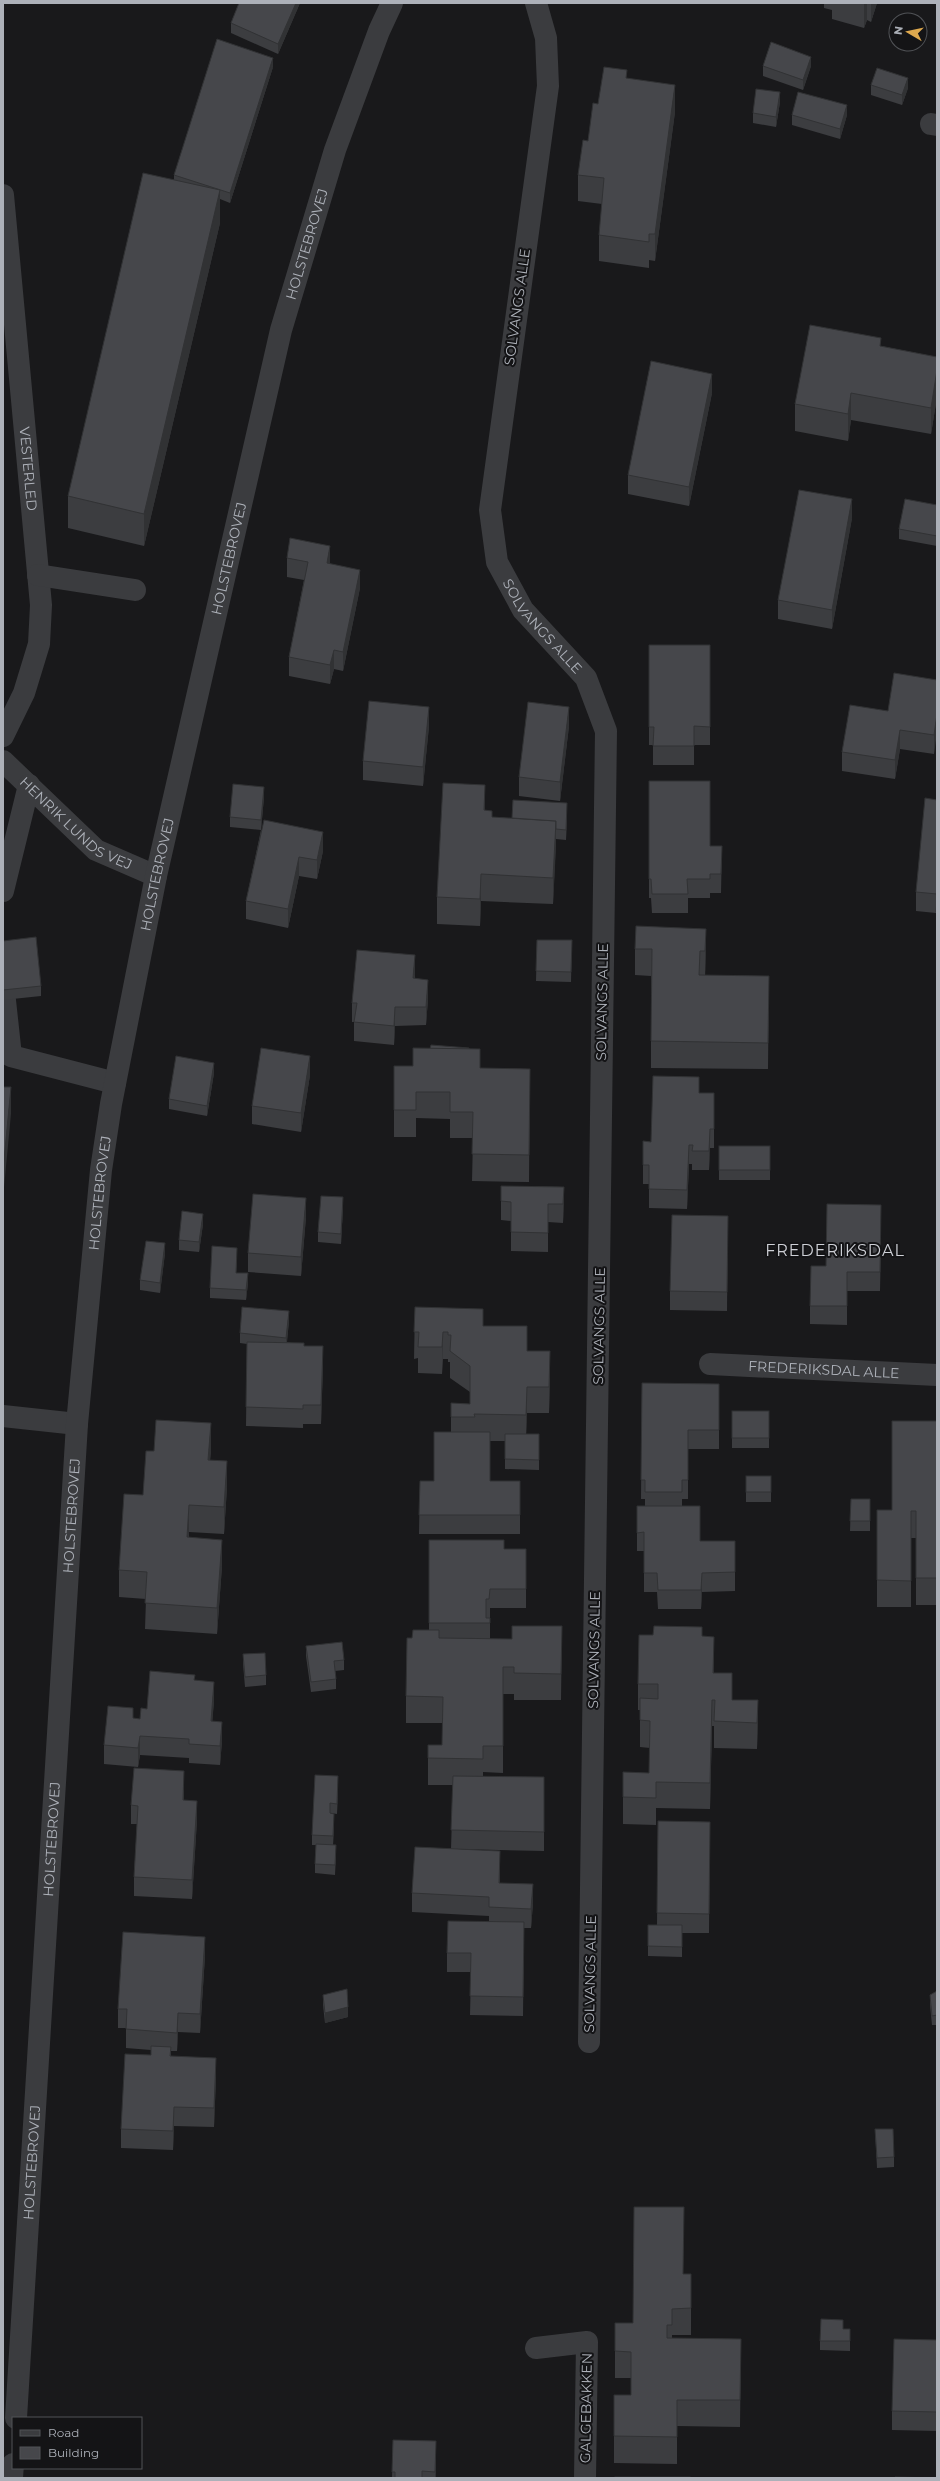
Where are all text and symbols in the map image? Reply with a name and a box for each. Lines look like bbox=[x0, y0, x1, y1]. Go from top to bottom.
north arrow bbox=[888, 12, 928, 52]
text: N bbox=[891, 25, 906, 36]
street label: HOLSTEBROVEJ bbox=[282, 186, 332, 302]
street label: SOLVANGS ALLE bbox=[500, 248, 534, 366]
street label: VESTERLED bbox=[16, 426, 41, 512]
street label: HOLSTEBROVEJ bbox=[207, 500, 250, 617]
street label: SOLVANGS ALLE bbox=[499, 576, 586, 677]
street label: HENRIK LUNDS VEJ bbox=[16, 773, 135, 874]
street label: HOLSTEBROVEJ bbox=[136, 816, 178, 932]
street label: SOLVANGS ALLE bbox=[592, 943, 612, 1061]
street label: HOLSTEBROVEJ bbox=[84, 1134, 115, 1251]
district label: FREDERIKSDAL bbox=[765, 1241, 905, 1260]
street label: SOLVANGS ALLE bbox=[589, 1267, 609, 1385]
street label: FREDERIKSDAL ALLE bbox=[748, 1357, 900, 1382]
street label: HOLSTEBROVEJ bbox=[59, 1458, 84, 1574]
street label: SOLVANGS ALLE bbox=[584, 1591, 604, 1709]
street label: HOLSTEBROVEJ bbox=[39, 1781, 64, 1897]
street label: SOLVANGS ALLE bbox=[580, 1915, 600, 2033]
street label: HOLSTEBROVEJ bbox=[19, 2104, 44, 2221]
street label: GALGEBAKKEN bbox=[576, 2353, 596, 2463]
legend bbox=[12, 2417, 142, 2469]
text: Road bbox=[48, 2425, 79, 2440]
text: Building bbox=[48, 2445, 99, 2460]

